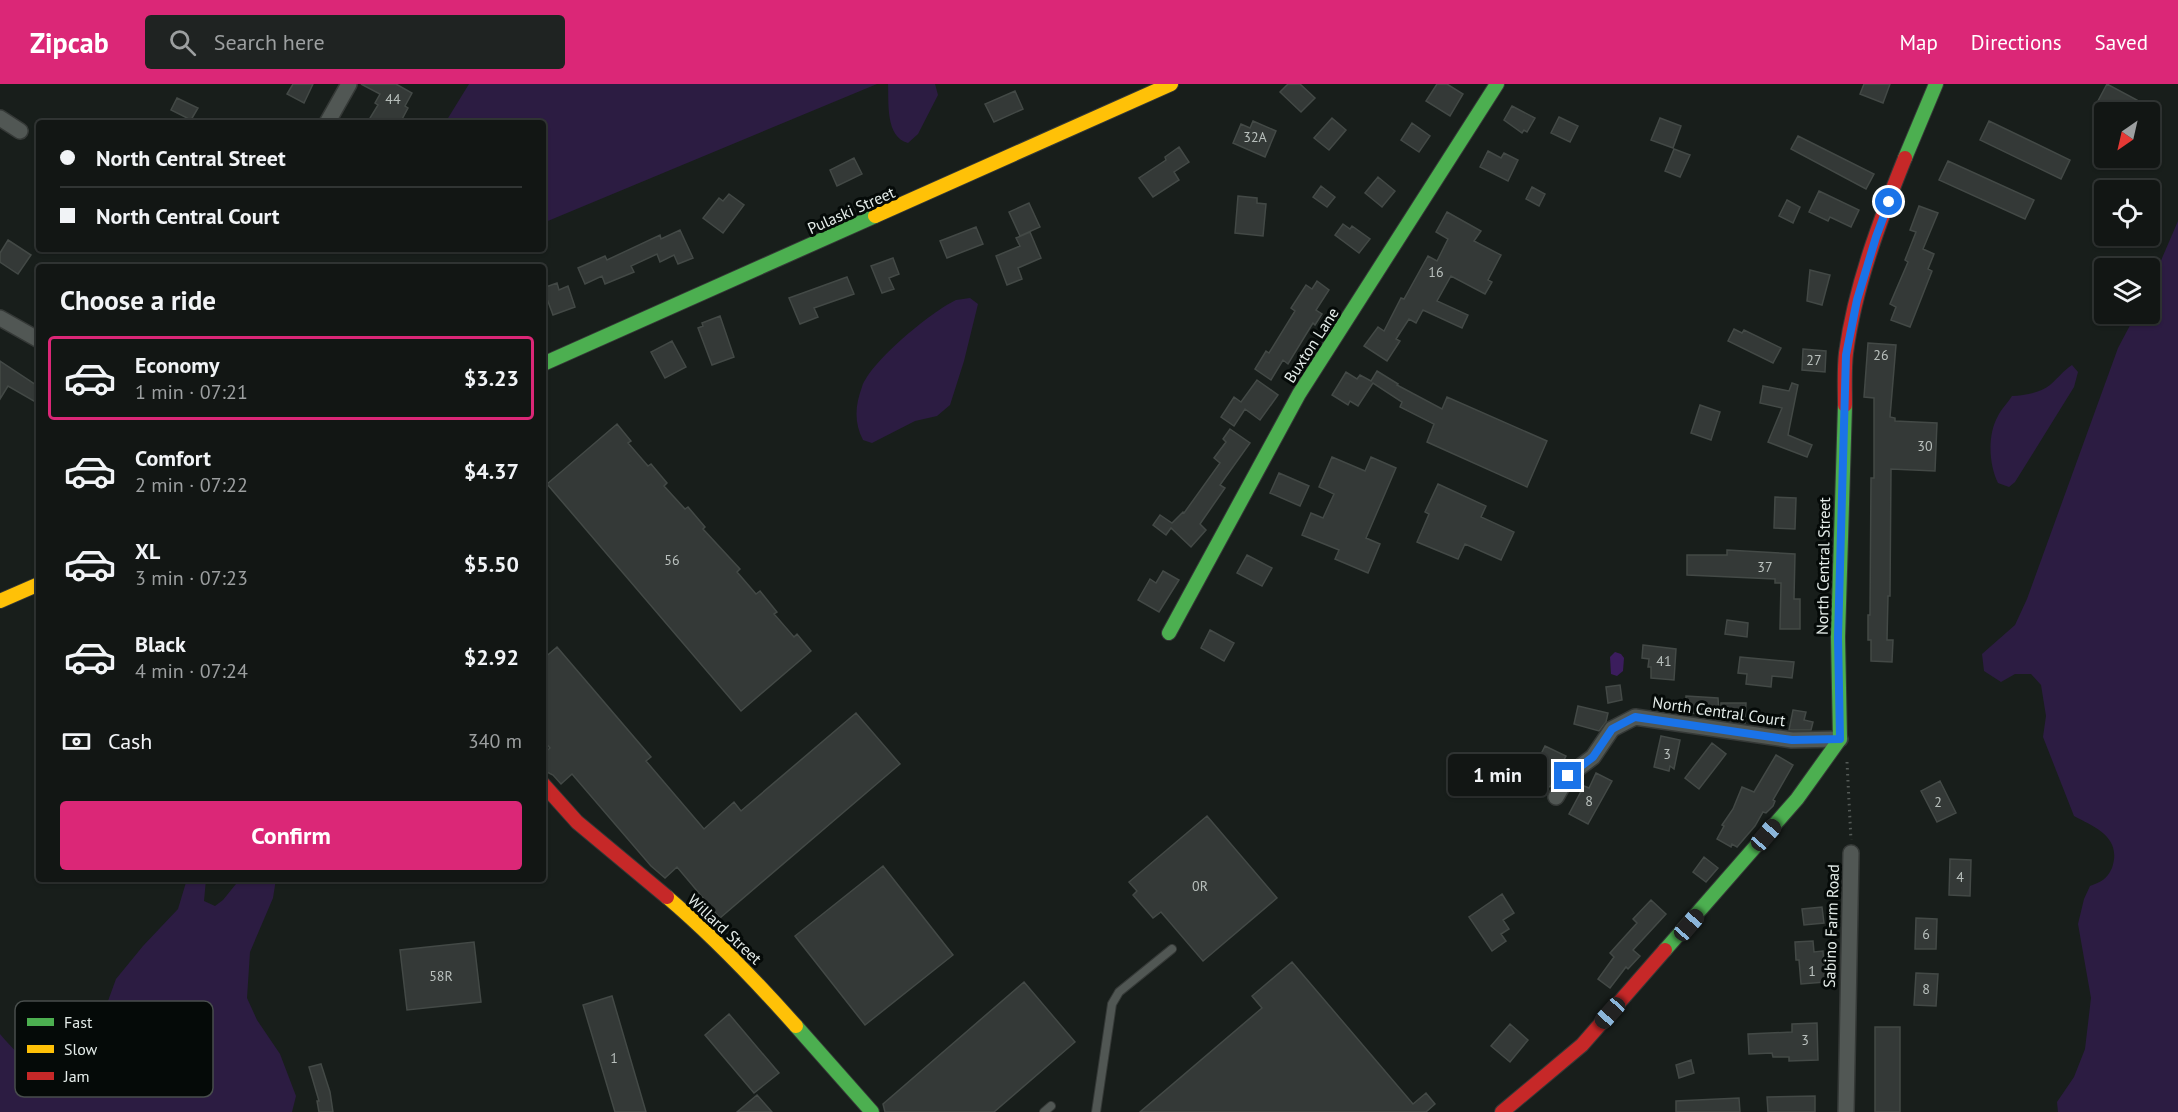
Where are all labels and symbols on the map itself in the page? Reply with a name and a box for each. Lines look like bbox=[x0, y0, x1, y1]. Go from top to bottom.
house number: 44 bbox=[385, 90, 401, 108]
north arrow bbox=[2094, 102, 2160, 168]
house number: 32A bbox=[1243, 128, 1268, 146]
street label: Pulaski Street bbox=[804, 182, 898, 238]
route start bbox=[1875, 188, 1902, 215]
house number: 16 bbox=[1428, 263, 1444, 281]
street label: Buxton Lane bbox=[1279, 304, 1343, 386]
house number: 26 bbox=[1873, 346, 1889, 364]
house number: 27 bbox=[1806, 351, 1822, 369]
house number: 30 bbox=[1917, 437, 1933, 455]
street label: North Central Street bbox=[1812, 496, 1834, 635]
house number: 56 bbox=[664, 551, 680, 569]
house number: 37 bbox=[1757, 558, 1773, 576]
house number: 41 bbox=[1656, 652, 1672, 670]
street label: North Central Court bbox=[1651, 692, 1787, 730]
house number: 3 bbox=[1663, 745, 1671, 763]
callout: 1 min bbox=[1448, 755, 1547, 797]
route end bbox=[1554, 762, 1581, 789]
house number: 8 bbox=[1585, 792, 1593, 810]
house number: 2 bbox=[1934, 793, 1942, 811]
car bbox=[1747, 816, 1785, 854]
street label: Sabino Farm Road bbox=[1819, 864, 1843, 988]
house number: 4 bbox=[1956, 868, 1964, 886]
house number: 0R bbox=[1192, 877, 1208, 895]
street label: Willard Street bbox=[684, 890, 767, 969]
car bbox=[1670, 906, 1708, 944]
house number: 6 bbox=[1922, 925, 1930, 943]
house number: 1 bbox=[1808, 962, 1816, 980]
house number: 58R bbox=[429, 967, 453, 985]
house number: 8 bbox=[1922, 980, 1930, 998]
car bbox=[1591, 994, 1629, 1032]
legend bbox=[15, 1001, 213, 1097]
text: Fast bbox=[64, 1012, 93, 1032]
house number: 3 bbox=[1801, 1031, 1809, 1049]
text: Slow bbox=[64, 1039, 98, 1059]
house number: 1 bbox=[610, 1049, 618, 1067]
text: Jam bbox=[63, 1066, 90, 1086]

